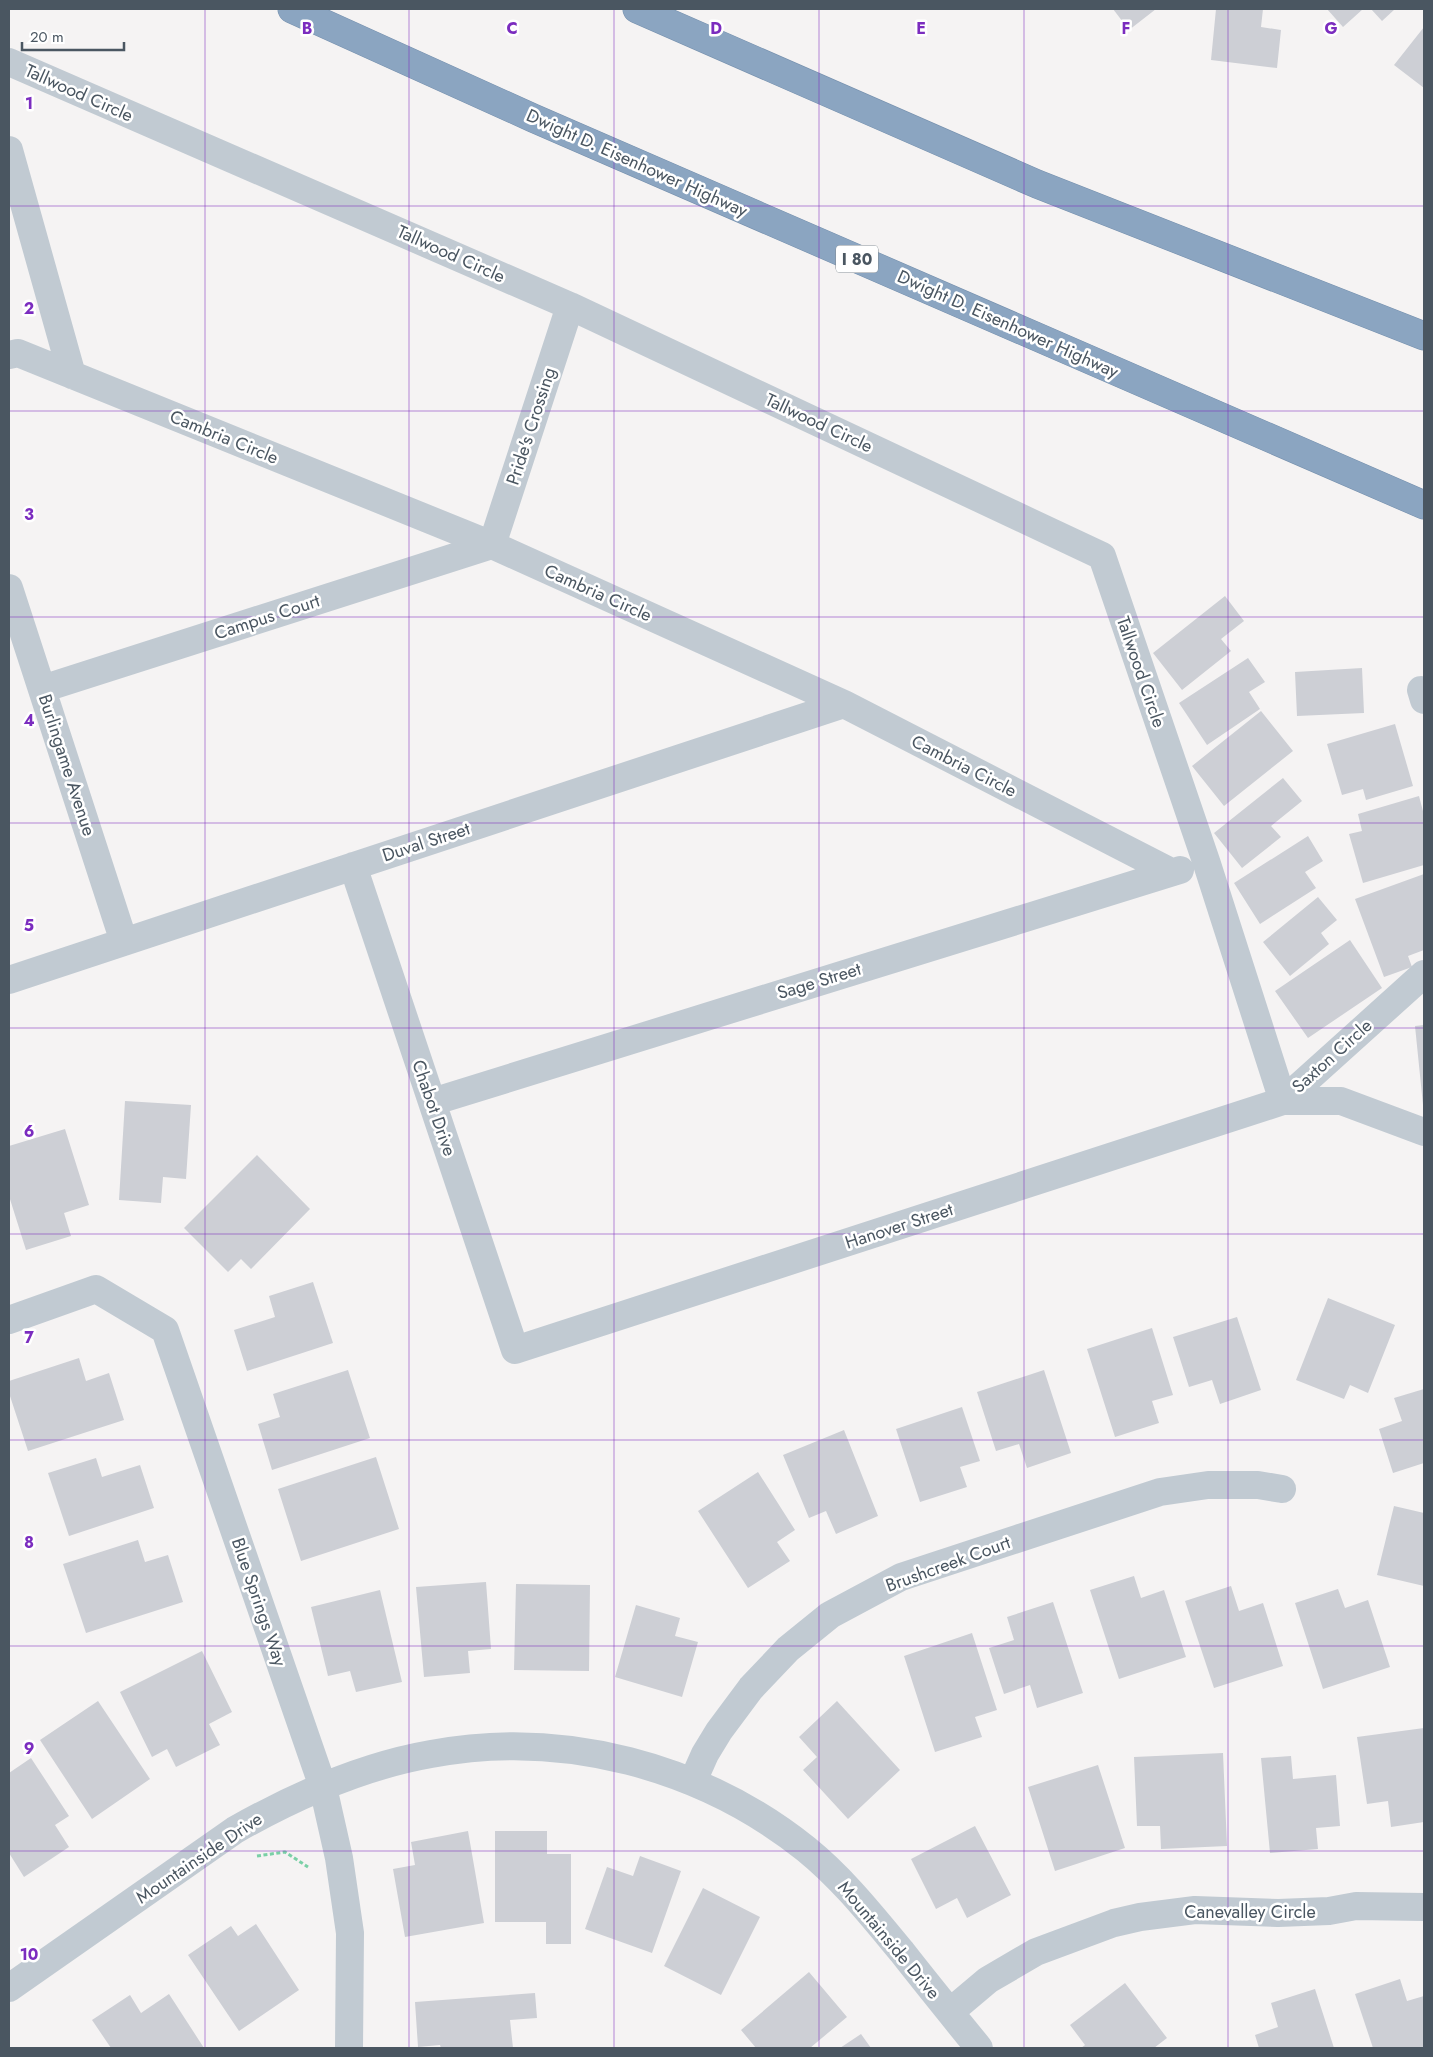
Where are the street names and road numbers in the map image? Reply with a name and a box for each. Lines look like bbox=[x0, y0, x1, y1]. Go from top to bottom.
street label: Tallwood Circle bbox=[21, 58, 137, 128]
street label: Dwight D. Eisenhower Highway bbox=[522, 102, 752, 224]
street label: Tallwood Circle bbox=[393, 219, 509, 289]
road number: I 80 bbox=[836, 245, 878, 272]
street label: Dwight D. Eisenhower Highway bbox=[893, 263, 1123, 385]
street label: Pride's Crossing bbox=[500, 364, 562, 488]
street label: Tallwood Circle bbox=[761, 387, 877, 459]
street label: Cambria Circle bbox=[166, 403, 282, 471]
street label: Cambria Circle bbox=[540, 558, 656, 628]
street label: Campus Court bbox=[211, 588, 324, 646]
street label: Tallwood Circle bbox=[1110, 613, 1172, 731]
street label: Burlingame Avenue bbox=[32, 691, 102, 839]
street label: Cambria Circle bbox=[907, 728, 1021, 804]
street label: Duval Street bbox=[379, 815, 474, 868]
street label: Sage Street bbox=[774, 956, 865, 1006]
street label: Saxton Circle bbox=[1286, 1013, 1378, 1099]
street label: Chabot Drive bbox=[405, 1056, 463, 1160]
street label: Hanover Street bbox=[842, 1196, 957, 1256]
street label: Brushcreek Court bbox=[882, 1529, 1015, 1599]
street label: Blue Springs Way bbox=[225, 1534, 293, 1670]
street label: Mountainside Drive bbox=[131, 1806, 267, 1910]
street label: Mountainside Drive bbox=[832, 1875, 946, 2005]
street label: Canevalley Circle bbox=[1184, 1899, 1316, 1925]

